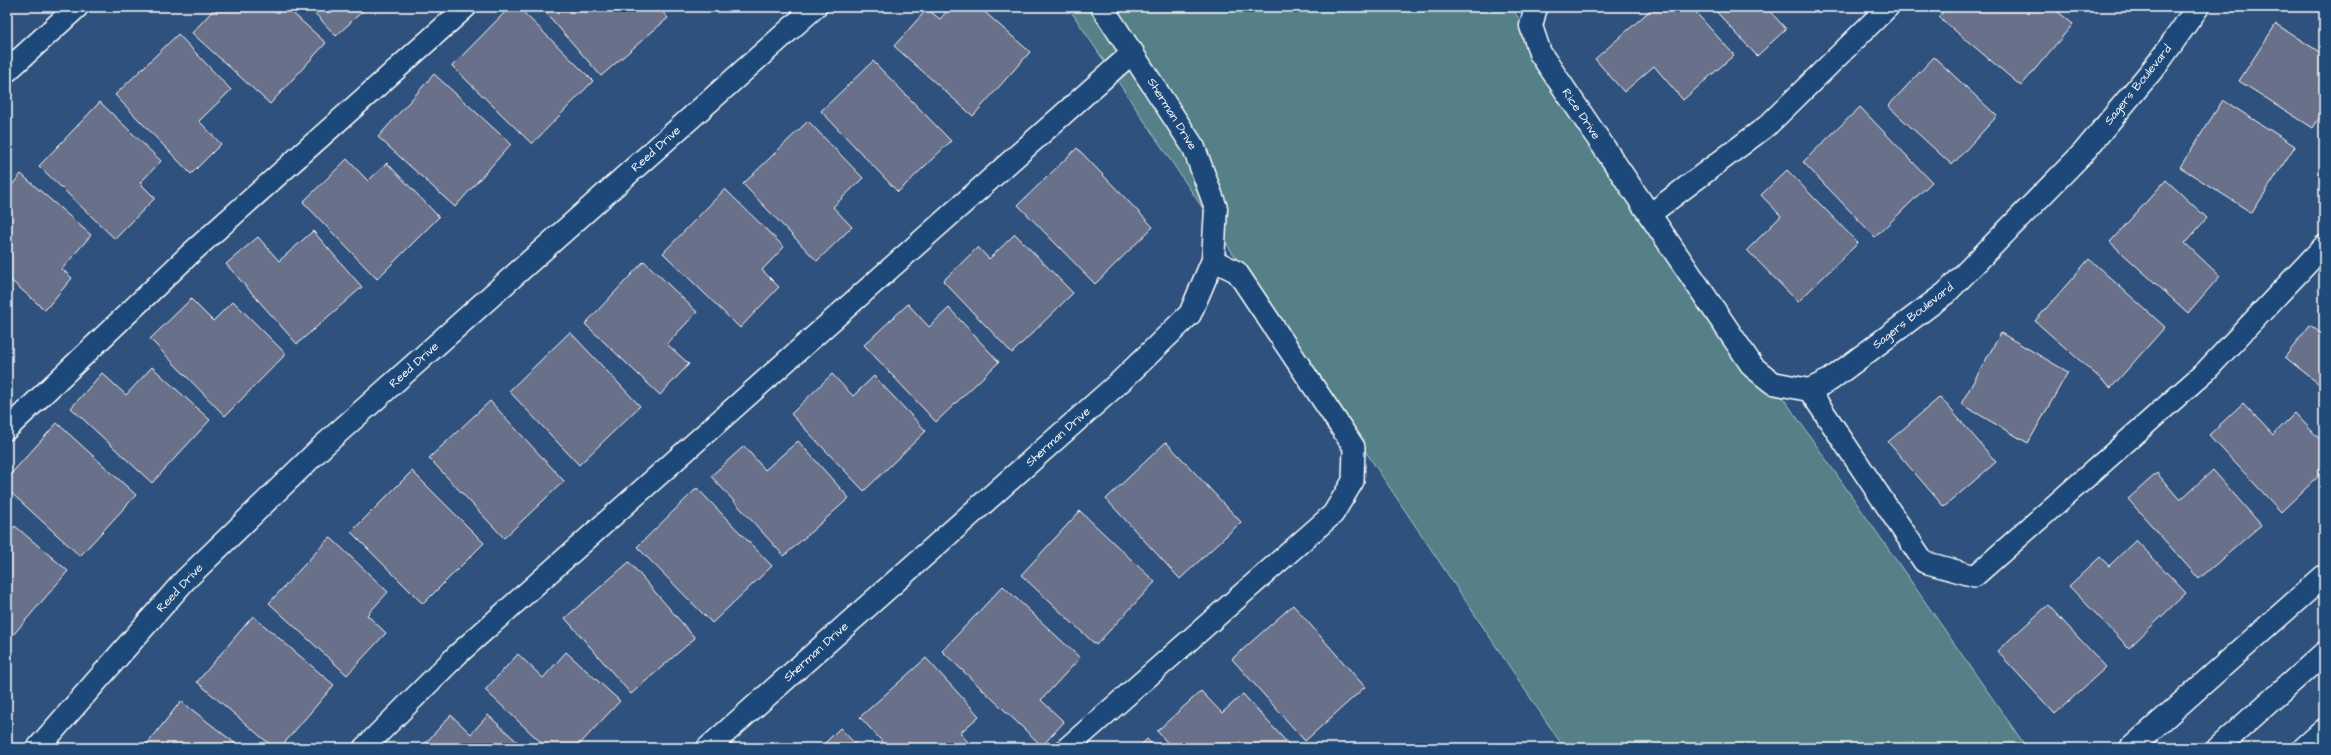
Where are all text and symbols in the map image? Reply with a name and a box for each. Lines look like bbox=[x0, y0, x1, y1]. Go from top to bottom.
street label: Sagers Boulevard bbox=[2100, 41, 2176, 129]
street label: Sherman Drive bbox=[1143, 75, 1201, 154]
street label: Rice Drive bbox=[1558, 85, 1605, 143]
street label: Reed Drive bbox=[627, 122, 685, 176]
street label: Sagers Boulevard bbox=[1869, 279, 1958, 354]
street label: Reed Drive bbox=[385, 338, 443, 392]
street label: Sherman Drive bbox=[1022, 403, 1095, 471]
street label: Reed Drive bbox=[153, 559, 208, 616]
street label: Sherman Drive bbox=[780, 618, 853, 686]

